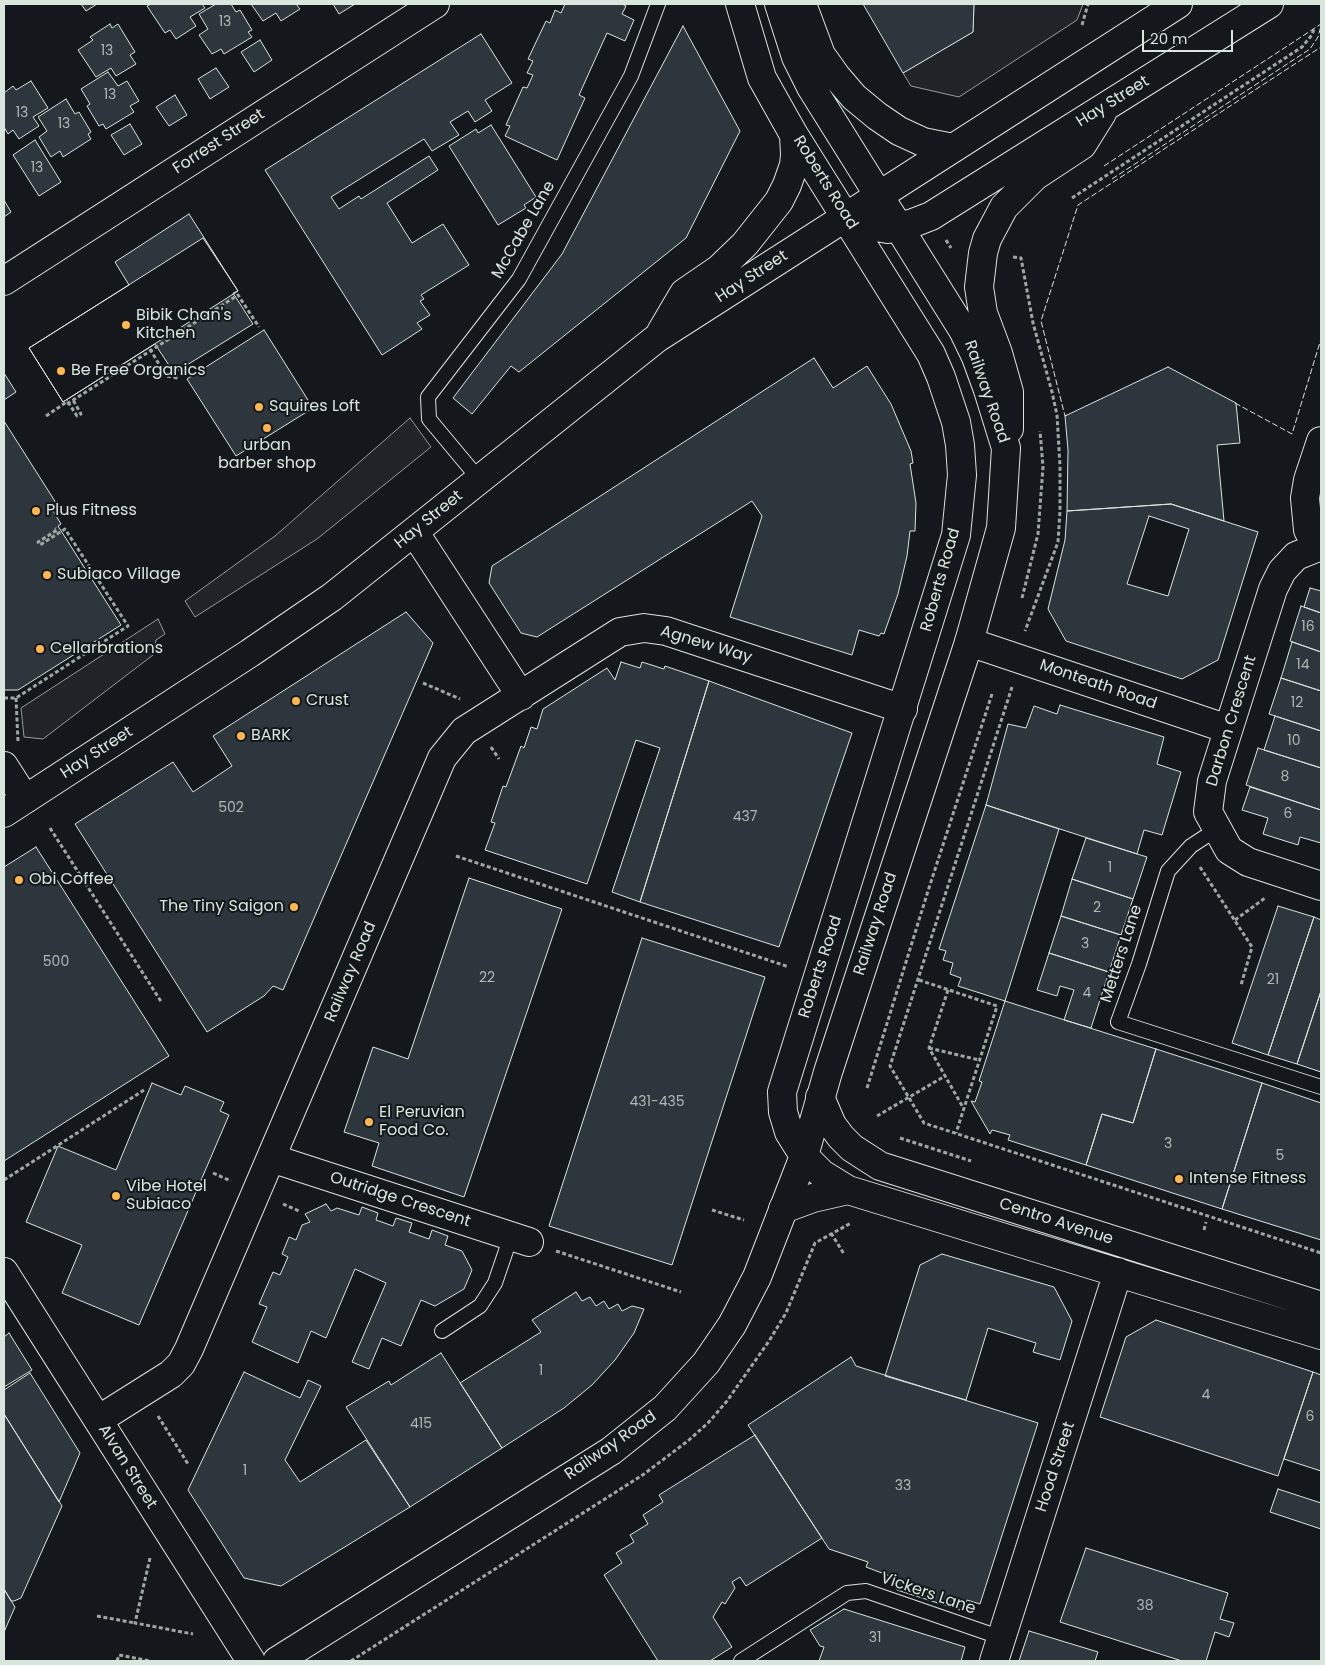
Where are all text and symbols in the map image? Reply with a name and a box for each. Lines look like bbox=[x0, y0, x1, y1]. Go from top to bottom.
house number: 13 bbox=[219, 14, 231, 30]
scale bar bbox=[1145, 20, 1236, 52]
text: 20 m bbox=[1150, 28, 1188, 49]
house number: 13 bbox=[101, 43, 113, 59]
street label: Hay Street bbox=[1073, 72, 1153, 132]
house number: 13 bbox=[104, 87, 116, 103]
house number: 13 bbox=[16, 105, 28, 121]
street label: Forrest Street bbox=[170, 105, 268, 179]
house number: 13 bbox=[58, 116, 70, 132]
street label: Roberts Road bbox=[789, 133, 861, 233]
house number: 13 bbox=[31, 160, 43, 176]
street label: McCabe Lane bbox=[488, 178, 560, 282]
street label: Hay Street bbox=[712, 247, 792, 307]
place label: Bibik Chan's Kitchen bbox=[136, 306, 232, 344]
marker: Bibik Chan's Kitchen bbox=[120, 319, 132, 331]
street label: Railway Road bbox=[959, 338, 1013, 446]
place label: Be Free Organics bbox=[71, 361, 206, 381]
marker: Be Free Organics bbox=[55, 365, 67, 377]
place label: Squires Loft bbox=[269, 397, 360, 417]
marker: Squires Loft bbox=[253, 401, 265, 413]
marker: urban barber shop bbox=[261, 422, 273, 434]
place label: urban barber shop bbox=[218, 436, 316, 474]
street label: Hay Street bbox=[391, 487, 467, 553]
place label: Plus Fitness bbox=[46, 501, 137, 521]
marker: Plus Fitness bbox=[30, 505, 42, 517]
street label: Roberts Road bbox=[917, 526, 965, 634]
place label: Subiaco Village bbox=[57, 565, 181, 585]
marker: Subiaco Village bbox=[41, 569, 53, 581]
house number: 16 bbox=[1301, 619, 1315, 635]
street label: Agnew Way bbox=[658, 622, 754, 668]
place label: Cellarbrations bbox=[50, 639, 163, 659]
marker: Cellarbrations bbox=[34, 643, 46, 655]
street label: Darbon Crescent bbox=[1203, 653, 1261, 789]
street label: Monteath Road bbox=[1037, 656, 1159, 714]
house number: 14 bbox=[1296, 657, 1310, 673]
place label: Crust bbox=[306, 691, 349, 711]
marker: Crust bbox=[290, 695, 302, 707]
house number: 12 bbox=[1291, 695, 1303, 711]
street label: Hay Street bbox=[57, 723, 137, 783]
place label: BARK bbox=[251, 726, 291, 746]
marker: BARK bbox=[235, 730, 247, 742]
house number: 10 bbox=[1287, 733, 1301, 749]
house number: 8 bbox=[1281, 769, 1289, 785]
house number: 502 bbox=[218, 800, 244, 816]
house number: 6 bbox=[1284, 806, 1292, 822]
house number: 437 bbox=[733, 809, 757, 825]
house number: 1 bbox=[1108, 860, 1112, 876]
place label: Obi Coffee bbox=[29, 870, 114, 890]
street label: Railway Road bbox=[850, 870, 902, 978]
marker: Obi Coffee bbox=[13, 874, 25, 886]
place label: The Tiny Saigon bbox=[159, 897, 284, 917]
house number: 2 bbox=[1093, 900, 1101, 916]
marker: The Tiny Saigon bbox=[288, 901, 300, 913]
street label: Metters Lane bbox=[1097, 903, 1147, 1005]
street label: Roberts Road bbox=[795, 913, 847, 1021]
street label: Railway Road bbox=[321, 919, 381, 1025]
house number: 3 bbox=[1081, 936, 1089, 952]
house number: 500 bbox=[43, 954, 69, 970]
house number: 22 bbox=[479, 970, 495, 986]
house number: 21 bbox=[1267, 972, 1279, 988]
house number: 4 bbox=[1083, 985, 1091, 1001]
house number: 431-435 bbox=[629, 1094, 685, 1110]
place label: El Peruvian Food Co. bbox=[379, 1103, 465, 1141]
marker: El Peruvian Food Co. bbox=[363, 1116, 375, 1128]
house number: 3 bbox=[1164, 1136, 1172, 1152]
house number: 5 bbox=[1276, 1148, 1284, 1164]
street label: Outridge Crescent bbox=[327, 1168, 473, 1232]
place label: Intense Fitness bbox=[1189, 1169, 1306, 1189]
marker: Intense Fitness bbox=[1173, 1173, 1185, 1185]
place label: Vibe Hotel Subiaco bbox=[126, 1177, 207, 1215]
marker: Vibe Hotel Subiaco bbox=[110, 1190, 122, 1202]
street label: Centro Avenue bbox=[996, 1194, 1116, 1250]
house number: 1 bbox=[539, 1363, 543, 1379]
house number: 4 bbox=[1202, 1387, 1210, 1403]
street label: Railway Road bbox=[562, 1407, 660, 1485]
house number: 6 bbox=[1306, 1409, 1314, 1425]
house number: 415 bbox=[410, 1416, 432, 1432]
street label: Hood Street bbox=[1032, 1420, 1080, 1514]
street label: Alvan Street bbox=[93, 1421, 161, 1513]
house number: 1 bbox=[243, 1463, 247, 1479]
house number: 33 bbox=[895, 1478, 911, 1494]
street label: Vickers Lane bbox=[878, 1569, 978, 1619]
house number: 38 bbox=[1136, 1598, 1154, 1614]
house number: 31 bbox=[869, 1630, 881, 1646]

